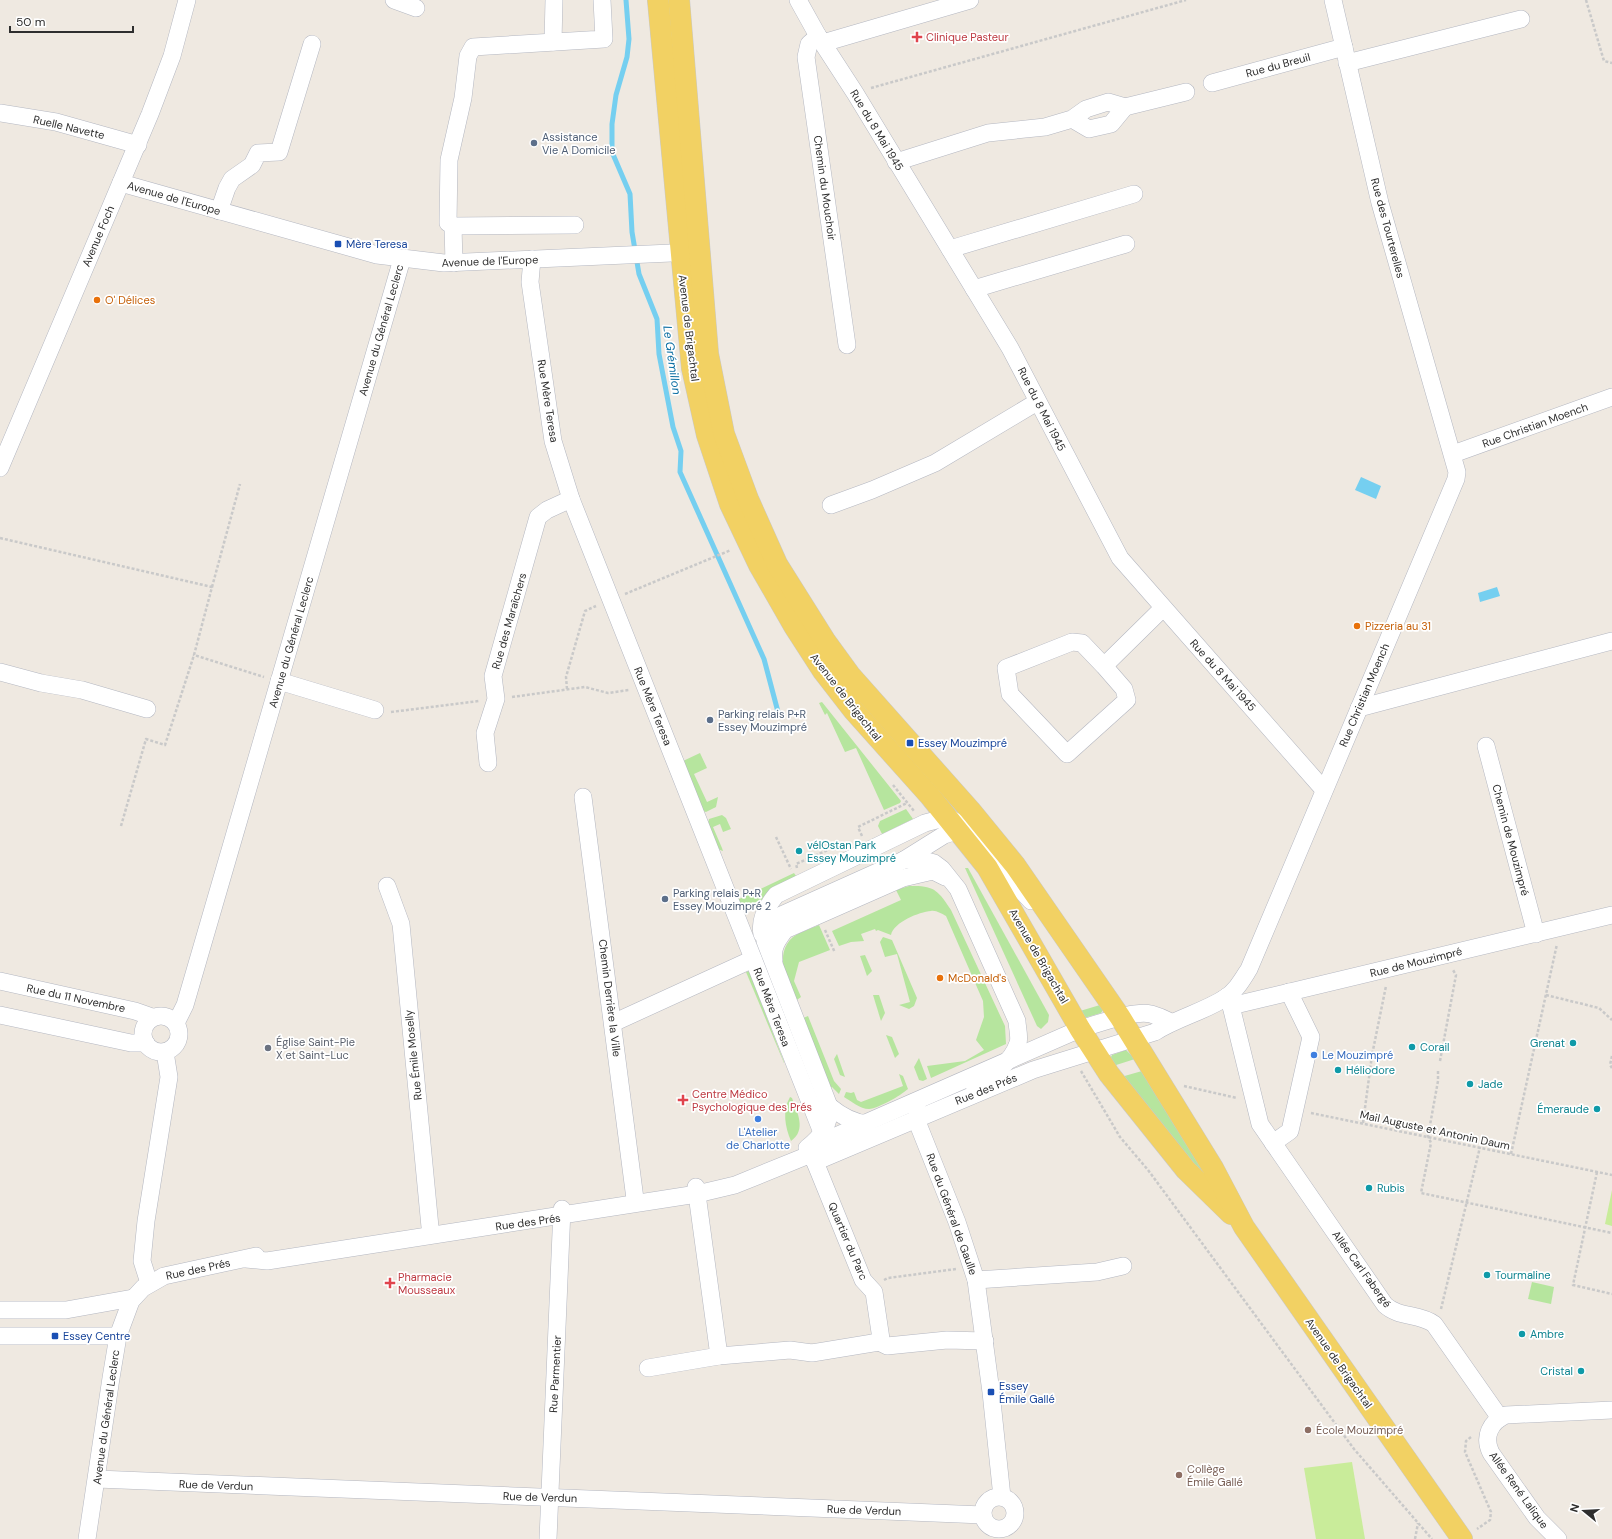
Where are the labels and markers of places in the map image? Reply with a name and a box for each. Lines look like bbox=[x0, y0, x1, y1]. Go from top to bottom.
place label: Clinique Pasteur bbox=[926, 30, 1008, 44]
marker: Clinique Pasteur bbox=[911, 31, 923, 43]
place label: Assistance Vie A Domicile bbox=[542, 130, 616, 157]
marker: Assistance Vie A Domicile bbox=[529, 138, 539, 148]
place label: Mère Teresa bbox=[346, 237, 408, 251]
marker: Mère Teresa bbox=[333, 239, 343, 249]
place label: O' Délices bbox=[105, 293, 155, 307]
marker: O' Délices bbox=[92, 295, 102, 305]
place label: Pizzeria au 31 bbox=[1365, 619, 1431, 633]
marker: Pizzeria au 31 bbox=[1352, 621, 1362, 631]
place label: Parking relais P+R Essey Mouzimpré bbox=[718, 707, 807, 734]
marker: Parking relais P+R Essey Mouzimpré bbox=[705, 715, 715, 725]
place label: Essey Mouzimpré bbox=[918, 736, 1007, 750]
marker: Essey Mouzimpré bbox=[905, 738, 915, 748]
place label: vélOstan Park Essey Mouzimpré bbox=[807, 838, 896, 865]
marker: vélOstan Park Essey Mouzimpré bbox=[794, 846, 804, 856]
place label: Parking relais P+R Essey Mouzimpré 2 bbox=[673, 886, 771, 913]
marker: Parking relais P+R Essey Mouzimpré 2 bbox=[660, 894, 670, 904]
place label: McDonald's bbox=[948, 971, 1007, 985]
marker: McDonald's bbox=[935, 973, 945, 983]
place label: Église Saint-Pie X et Saint-Luc bbox=[276, 1035, 355, 1062]
place label: Grenat bbox=[1530, 1036, 1565, 1050]
marker: Grenat bbox=[1568, 1038, 1578, 1048]
place label: Corail bbox=[1420, 1040, 1450, 1054]
marker: Corail bbox=[1407, 1042, 1417, 1052]
marker: Église Saint-Pie X et Saint-Luc bbox=[263, 1043, 273, 1053]
place label: Le Mouzimpré bbox=[1322, 1048, 1393, 1062]
marker: Le Mouzimpré bbox=[1309, 1050, 1319, 1060]
place label: Héliodore bbox=[1346, 1063, 1395, 1077]
marker: Héliodore bbox=[1333, 1065, 1343, 1075]
place label: Jade bbox=[1478, 1077, 1503, 1091]
marker: Jade bbox=[1465, 1079, 1475, 1089]
place label: Centre Médico Psychologique des Prés bbox=[692, 1087, 812, 1114]
marker: Centre Médico Psychologique des Prés bbox=[677, 1094, 689, 1106]
place label: Émeraude bbox=[1537, 1102, 1589, 1116]
marker: Émeraude bbox=[1592, 1104, 1602, 1114]
marker: L'Atelier de Charlotte bbox=[753, 1114, 763, 1124]
place label: L'Atelier de Charlotte bbox=[726, 1125, 790, 1152]
place label: Rubis bbox=[1377, 1181, 1405, 1195]
marker: Rubis bbox=[1364, 1183, 1374, 1193]
place label: Tourmaline bbox=[1495, 1268, 1551, 1282]
place label: Pharmacie Mousseaux bbox=[398, 1270, 456, 1297]
marker: Tourmaline bbox=[1482, 1270, 1492, 1280]
marker: Pharmacie Mousseaux bbox=[385, 1278, 395, 1288]
place label: Ambre bbox=[1530, 1327, 1564, 1341]
place label: Essey Centre bbox=[63, 1329, 130, 1343]
marker: Ambre bbox=[1517, 1329, 1527, 1339]
marker: Essey Centre bbox=[50, 1331, 60, 1341]
place label: Cristal bbox=[1540, 1364, 1573, 1378]
marker: Cristal bbox=[1576, 1366, 1586, 1376]
place label: Essey Émile Gallé bbox=[999, 1379, 1055, 1406]
marker: Essey Émile Gallé bbox=[986, 1387, 996, 1397]
place label: École Mouzimpré bbox=[1316, 1423, 1403, 1437]
marker: École Mouzimpré bbox=[1303, 1425, 1313, 1435]
place label: Collège Émile Gallé bbox=[1187, 1462, 1243, 1489]
marker: Collège Émile Gallé bbox=[1174, 1470, 1184, 1480]

